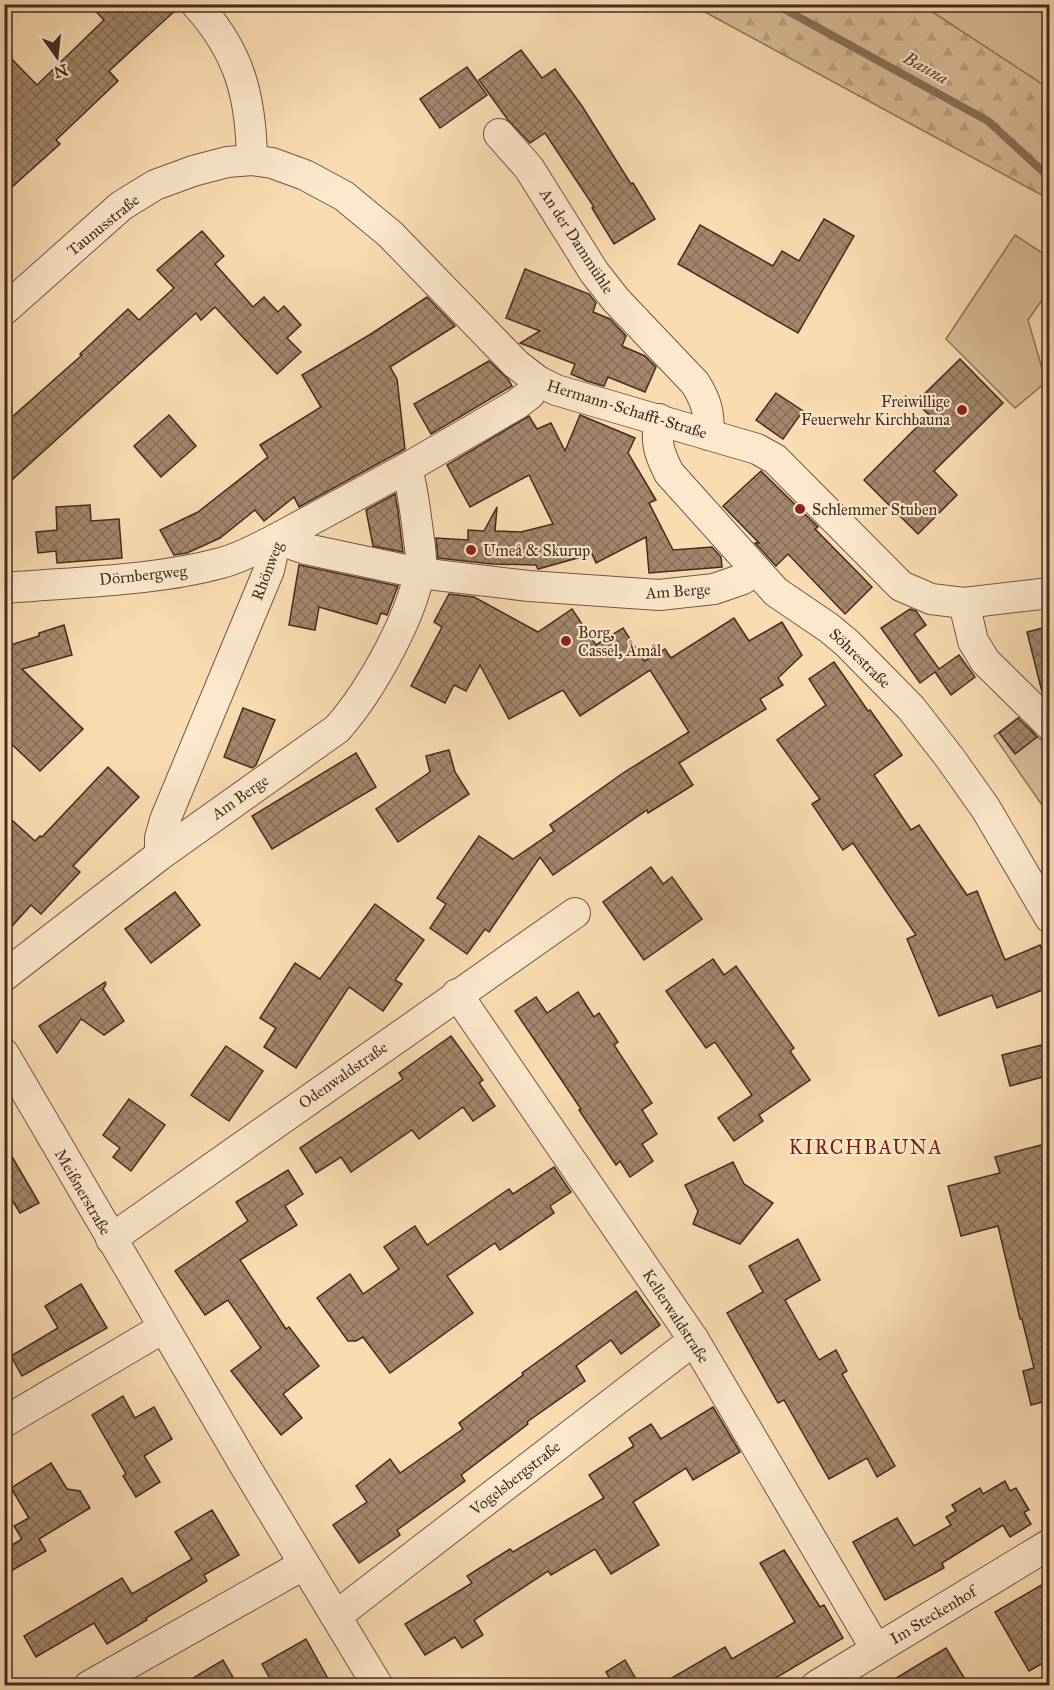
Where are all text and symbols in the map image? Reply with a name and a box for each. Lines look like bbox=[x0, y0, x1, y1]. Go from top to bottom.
north arrow bbox=[27, 27, 87, 87]
water label: Bauna bbox=[899, 46, 953, 89]
text: N bbox=[51, 60, 70, 82]
street label: An der Dammühle bbox=[535, 184, 618, 297]
street label: Taunusstraße bbox=[63, 190, 143, 260]
street label: Hermann-Schafft-Straße bbox=[545, 376, 710, 443]
place label: Freiwillige Feuerwehr Kirchbauna bbox=[801, 392, 950, 429]
marker: Freiwillige Feuerwehr Kirchbauna bbox=[955, 403, 969, 417]
place label: Schlemmer Stuben bbox=[812, 500, 938, 519]
marker: Schlemmer Stuben bbox=[793, 502, 807, 516]
street label: Rhönweg bbox=[247, 539, 288, 603]
place label: Umeå & Skurup bbox=[483, 541, 590, 560]
marker: Umeå & Skurup bbox=[464, 543, 478, 557]
street label: Dörnbergweg bbox=[98, 561, 188, 590]
street label: Am Berge bbox=[644, 579, 712, 604]
place label: Borg, Cassel, Åmål bbox=[578, 623, 662, 660]
street label: Söhrestraße bbox=[825, 624, 895, 692]
marker: Borg, Cassel, Åmål bbox=[559, 634, 573, 648]
street label: Am Berge bbox=[207, 770, 273, 825]
street label: Odenwaldstraße bbox=[295, 1037, 391, 1113]
district label: KIRCHBAUNA bbox=[789, 1135, 943, 1159]
street label: Meißnerstraße bbox=[51, 1146, 115, 1239]
street label: Kellerwaldstraße bbox=[639, 1266, 714, 1367]
street label: Vogelsbergstraße bbox=[465, 1437, 565, 1521]
street label: Im Steckenhof bbox=[887, 1581, 982, 1648]

